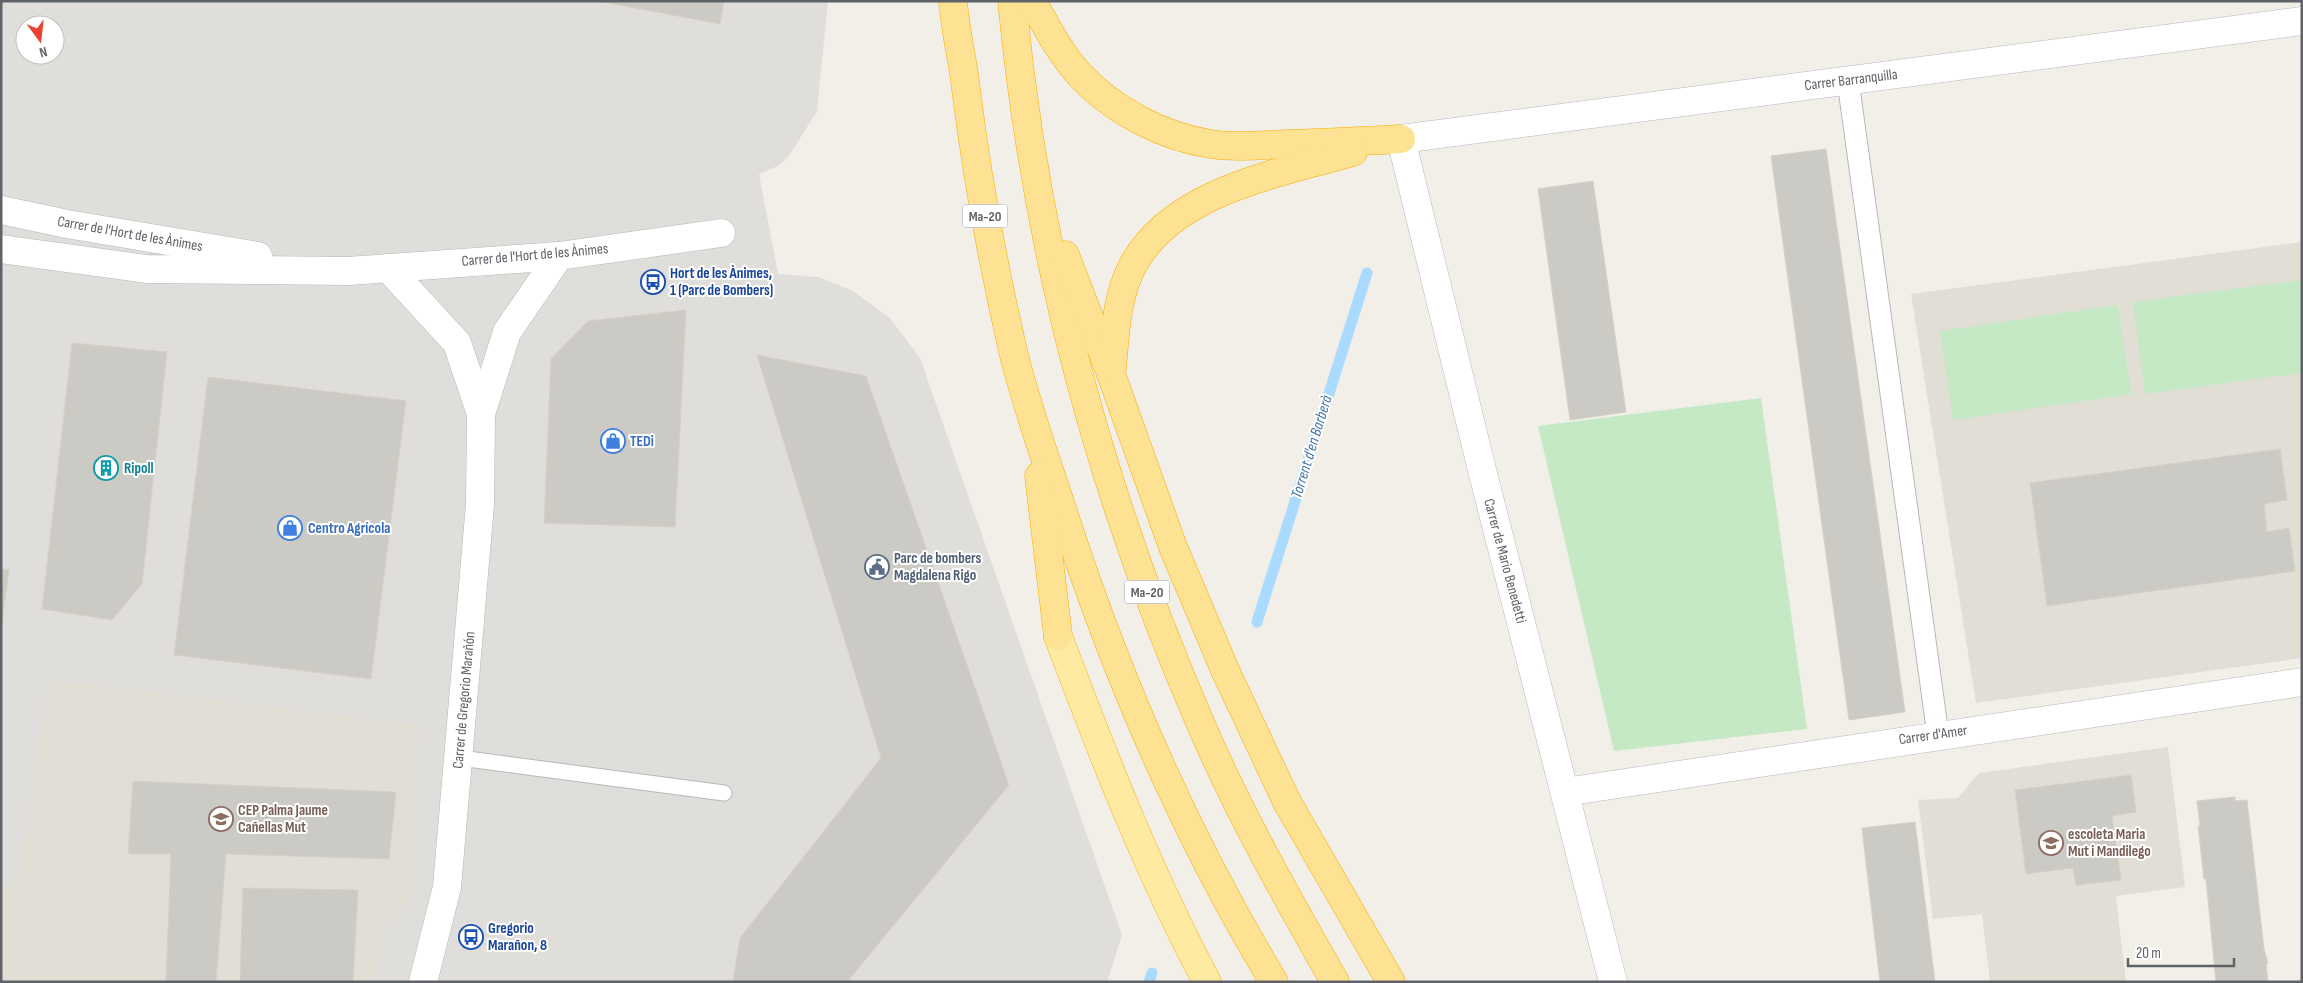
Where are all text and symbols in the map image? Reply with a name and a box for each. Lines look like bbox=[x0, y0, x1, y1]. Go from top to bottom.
north arrow bbox=[15, 15, 65, 65]
text: N bbox=[37, 43, 49, 61]
street label: Carrer Barranquilla bbox=[1803, 65, 1899, 95]
road number: Ma-20 bbox=[962, 205, 1008, 228]
street label: Carrer de l'Hort de les Ànimes bbox=[56, 212, 204, 256]
street label: Carrer de l'Hort de les Ànimes bbox=[461, 239, 609, 271]
place label: Hort de les Ànimes, 1 (Parc de Bombers) bbox=[670, 264, 773, 300]
bus stop icon: Hort de les Ànimes, 1 (Parc de Bombers) bbox=[640, 269, 666, 295]
water label: Torrent d'en Barberà bbox=[1287, 393, 1337, 501]
shop icon: TEDi bbox=[600, 428, 626, 454]
place label: TEDi bbox=[630, 432, 654, 451]
building icon: Ripoll bbox=[93, 455, 119, 481]
place label: Ripoll bbox=[124, 459, 154, 478]
street label: Carrer de Mario Benedetti bbox=[1479, 497, 1531, 626]
shop icon: Centro Agrícola bbox=[277, 515, 303, 541]
place label: Centro Agrícola bbox=[308, 519, 390, 538]
place label: Parc de bombers Magdalena Rigo bbox=[894, 549, 982, 585]
public building icon: Parc de bombers Magdalena Rigo bbox=[864, 554, 890, 580]
road number: Ma-20 bbox=[1124, 580, 1170, 604]
street label: Carrer de Gregorio Marañón bbox=[449, 631, 479, 769]
street label: Carrer d'Amer bbox=[1897, 721, 1969, 749]
place label: CEP Palma Jaume Cañellas Mut bbox=[238, 801, 328, 837]
school or university icon: CEP Palma Jaume Cañellas Mut bbox=[208, 806, 234, 832]
place label: escoleta Maria Mut i Mandilego bbox=[2068, 825, 2151, 861]
school or university icon: escoleta Maria Mut i Mandilego bbox=[2038, 830, 2064, 856]
place label: Gregorio Marañon, 8 bbox=[488, 919, 547, 955]
bus stop icon: Gregorio Marañon, 8 bbox=[458, 924, 484, 950]
scale bar bbox=[2128, 936, 2234, 968]
text: 20 m bbox=[2136, 944, 2161, 963]

